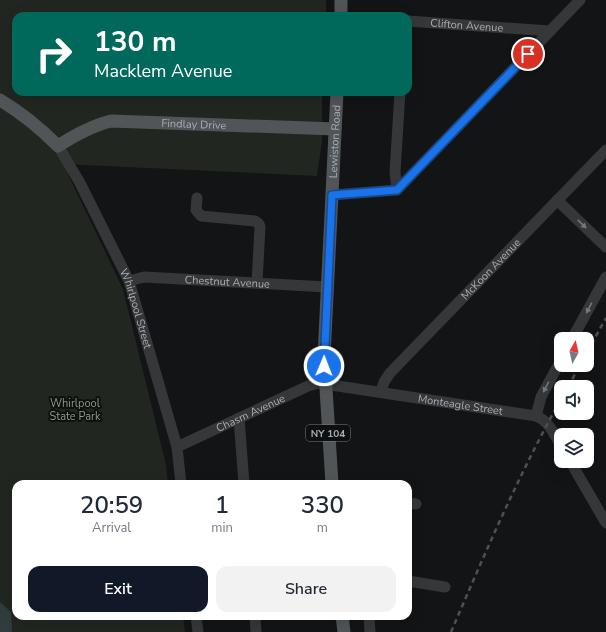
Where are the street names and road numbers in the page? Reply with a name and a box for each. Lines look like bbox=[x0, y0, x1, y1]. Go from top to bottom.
street label: Clifton Avenue bbox=[430, 16, 504, 36]
street label: Lewiston Road bbox=[326, 105, 344, 179]
street label: Findlay Drive bbox=[161, 116, 227, 133]
street label: McKoon Avenue bbox=[458, 235, 524, 303]
street label: Whirlpool Street bbox=[116, 266, 155, 350]
street label: Chestnut Avenue bbox=[184, 272, 270, 292]
street label: Chasm Avenue bbox=[214, 391, 288, 436]
street label: Monteagle Street bbox=[417, 391, 504, 419]
road number: NY 104 bbox=[306, 425, 350, 441]

